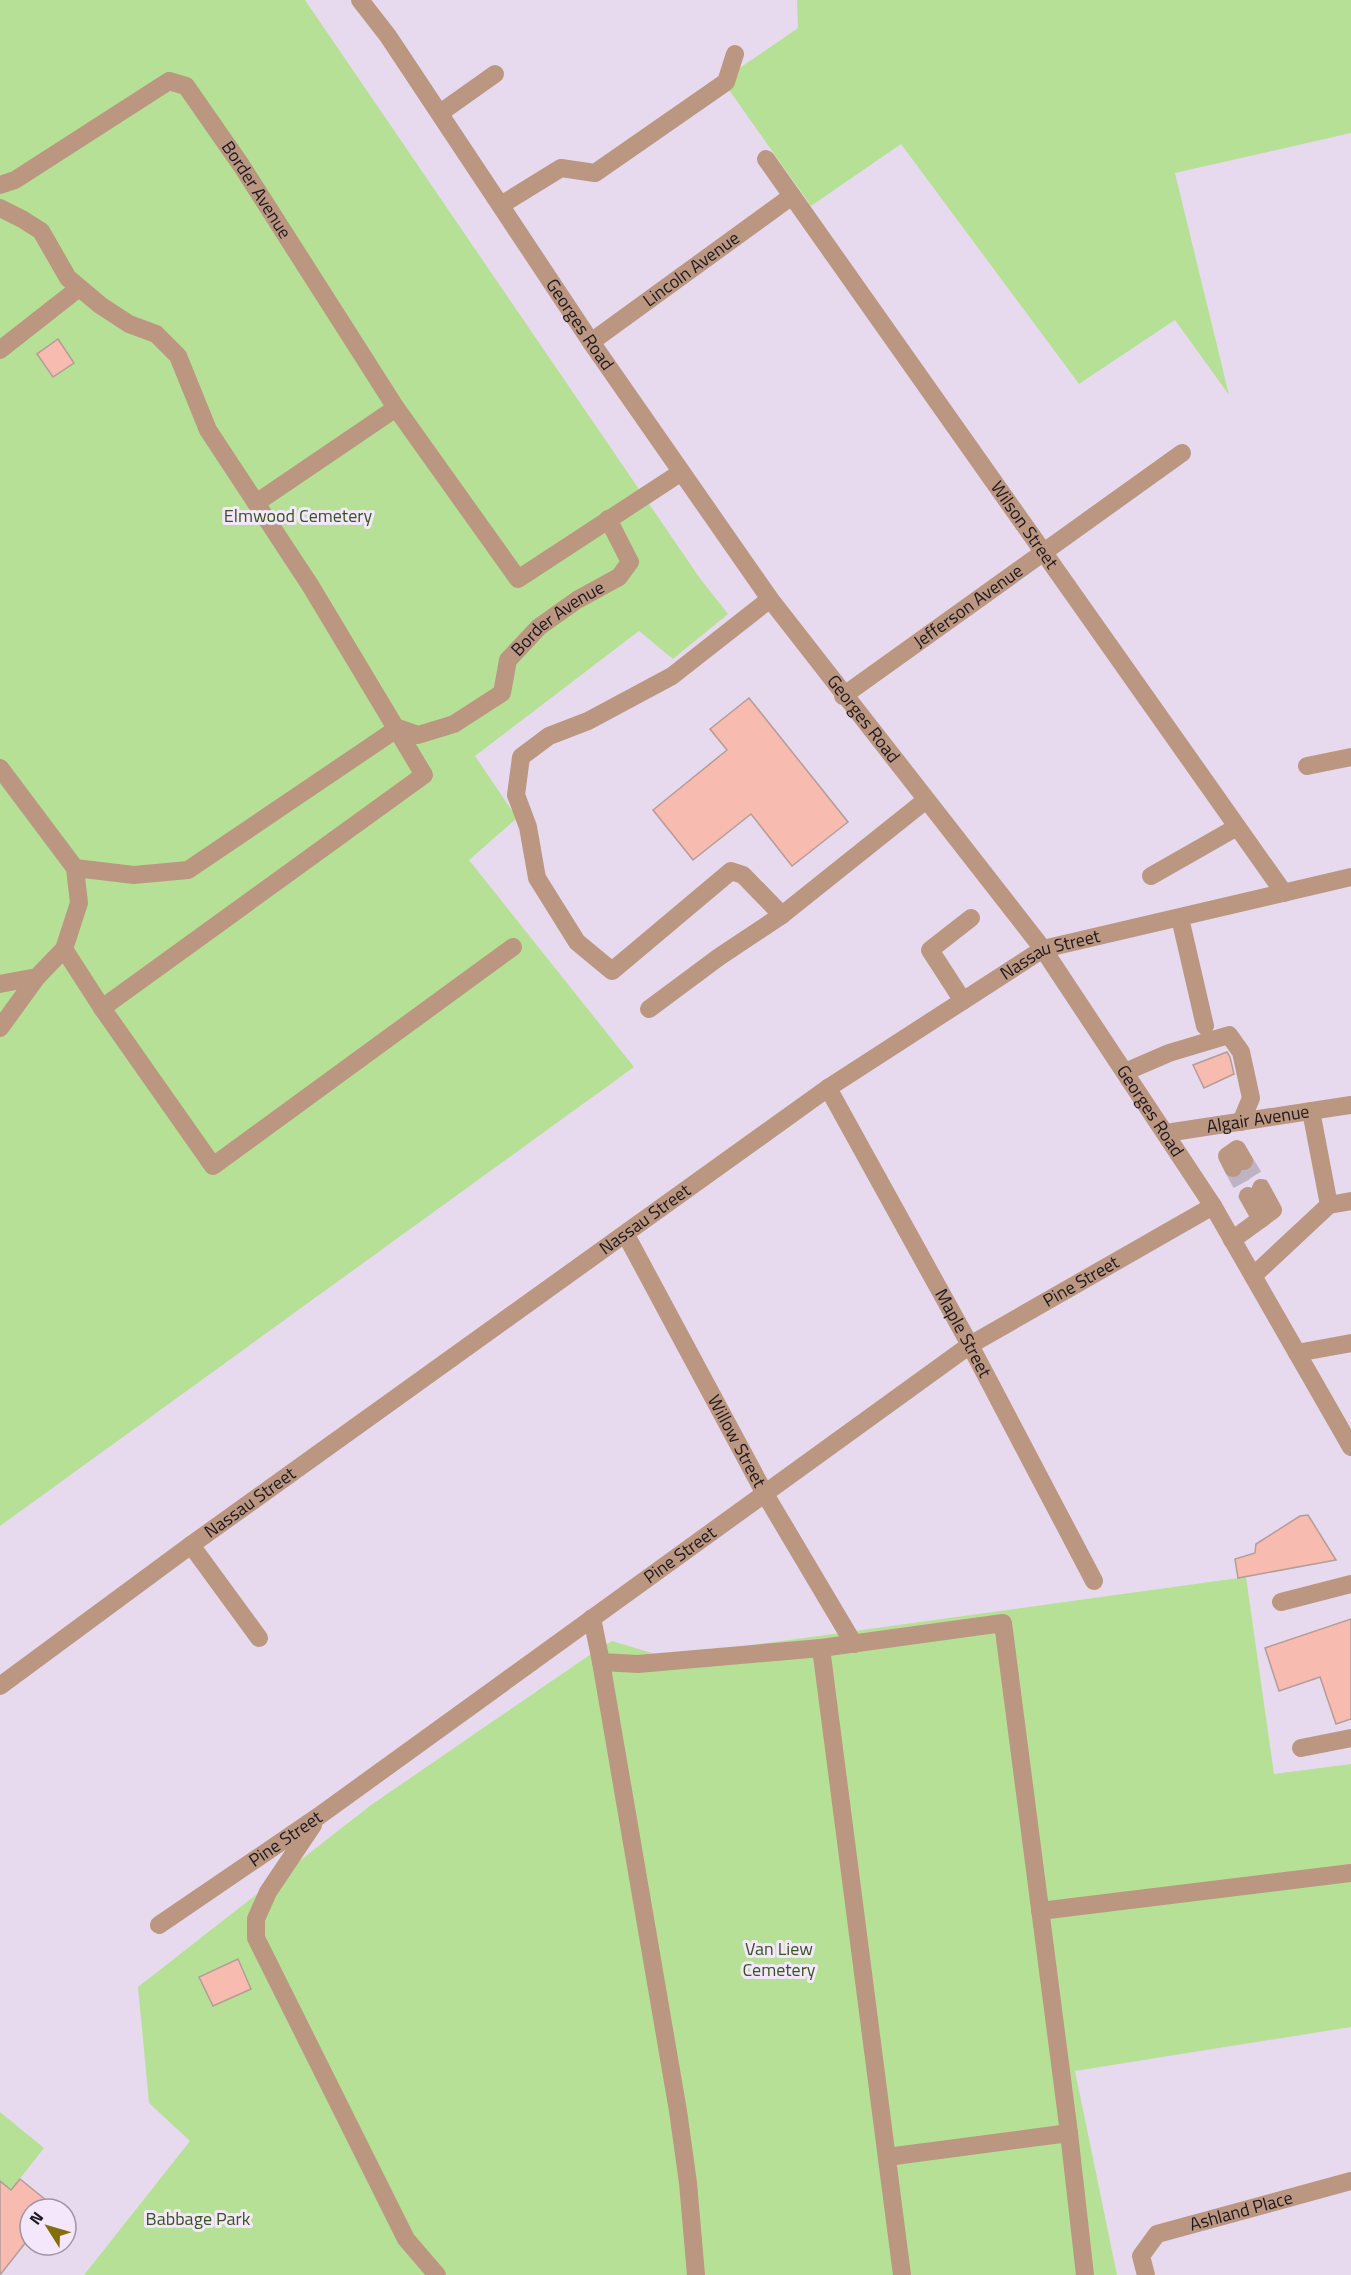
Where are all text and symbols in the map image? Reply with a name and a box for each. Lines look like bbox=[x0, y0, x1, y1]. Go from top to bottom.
street label: Border Avenue bbox=[215, 135, 299, 244]
street label: Lincoln Avenue bbox=[637, 224, 745, 313]
street label: Georges Road bbox=[539, 273, 621, 376]
street label: Wilson Street bbox=[984, 475, 1066, 575]
park label: Elmwood Cemetery bbox=[224, 502, 372, 529]
street label: Jefferson Avenue bbox=[908, 557, 1028, 654]
street label: Border Avenue bbox=[504, 574, 609, 662]
street label: Georges Road bbox=[821, 669, 907, 768]
street label: Nassau Street bbox=[994, 922, 1103, 986]
street label: Georges Road bbox=[1110, 1059, 1191, 1162]
street label: Algair Avenue bbox=[1205, 1097, 1311, 1140]
street label: Nassau Street bbox=[593, 1176, 696, 1261]
street label: Pine Street bbox=[1038, 1248, 1124, 1314]
street label: Maple Street bbox=[928, 1284, 999, 1383]
street label: Willow Street bbox=[701, 1390, 773, 1493]
street label: Nassau Street bbox=[198, 1460, 302, 1544]
street label: Pine Street bbox=[638, 1519, 722, 1590]
street label: Pine Street bbox=[243, 1803, 328, 1873]
park label: Van Liew Cemetery bbox=[742, 1935, 816, 1983]
street label: Ashland Place bbox=[1186, 2184, 1296, 2238]
north arrow bbox=[18, 2197, 78, 2257]
park label: Babbage Park bbox=[146, 2205, 251, 2232]
text: N bbox=[23, 2206, 49, 2230]

